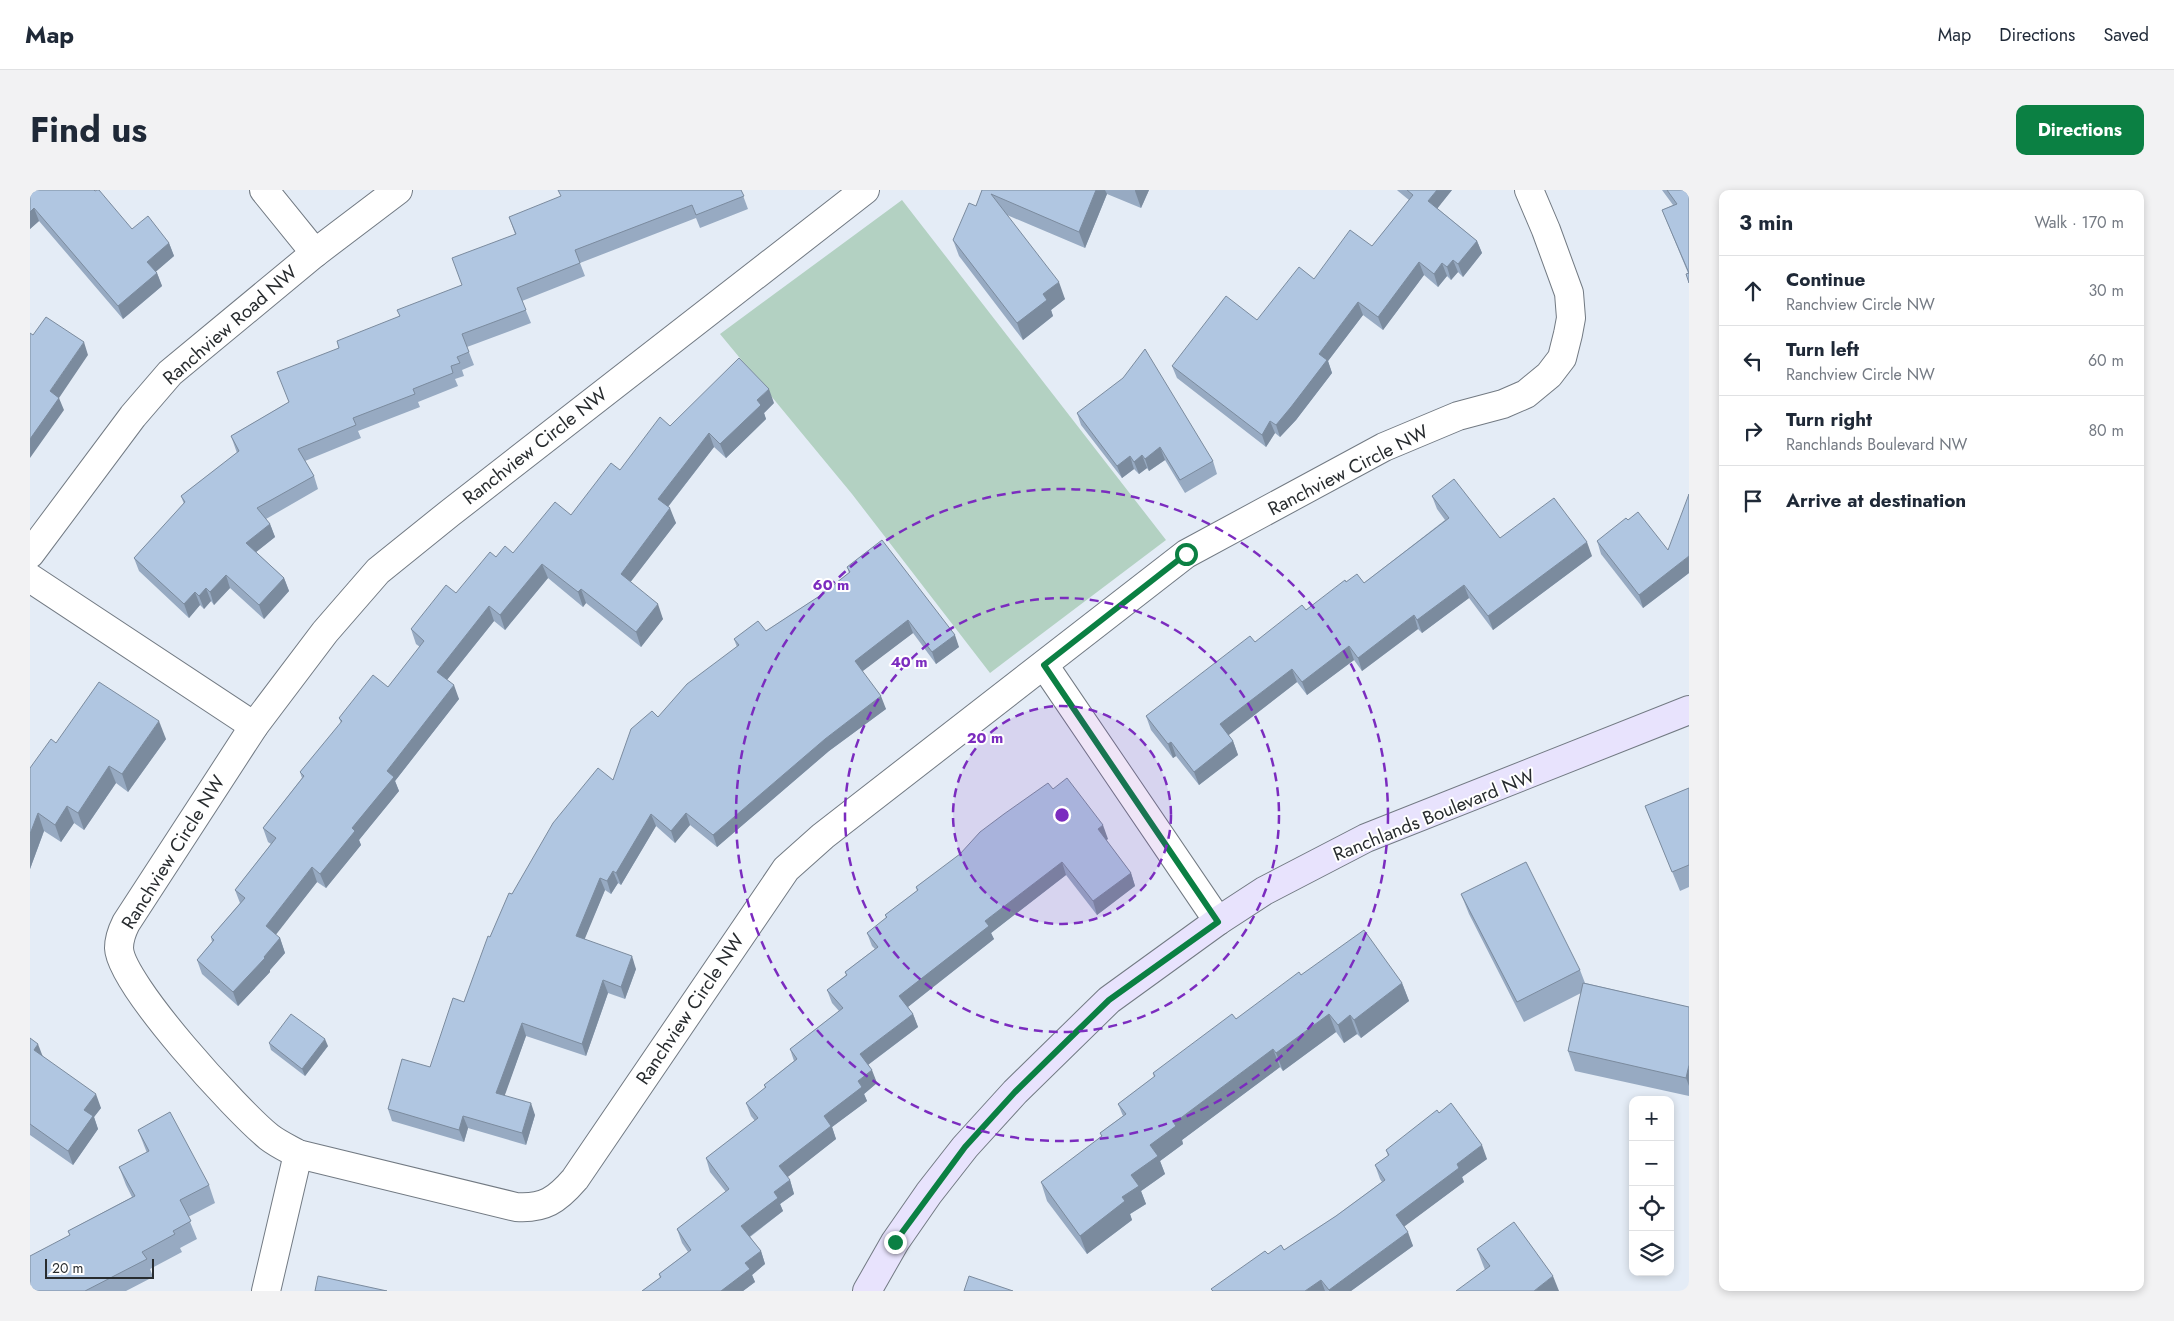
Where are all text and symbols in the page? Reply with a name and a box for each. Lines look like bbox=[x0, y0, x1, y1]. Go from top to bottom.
text: Map bbox=[25, 17, 74, 52]
text: Map bbox=[1938, 22, 1971, 48]
text: Directions bbox=[1999, 22, 2075, 48]
text: Saved bbox=[2103, 22, 2149, 48]
text: Find us bbox=[30, 105, 147, 155]
button: Directions bbox=[2016, 105, 2144, 155]
text: 3 min bbox=[1739, 208, 1793, 238]
text: Walk · 170 m bbox=[2034, 211, 2124, 234]
street label: Ranchview Road NW bbox=[157, 259, 303, 391]
text: Continue bbox=[1786, 266, 1865, 293]
icon: ahead bbox=[1739, 277, 1767, 305]
text: 30 m bbox=[2088, 279, 2124, 302]
text: Ranchview Circle NW bbox=[1786, 293, 1935, 316]
text: Turn left bbox=[1786, 336, 1859, 363]
icon: left bbox=[1739, 347, 1767, 375]
text: 60 m bbox=[2088, 349, 2124, 372]
text: Ranchview Circle NW bbox=[1786, 363, 1935, 386]
street label: Ranchview Circle NW bbox=[457, 381, 613, 511]
text: Turn right bbox=[1786, 406, 1872, 433]
icon: right bbox=[1739, 417, 1767, 445]
street label: Ranchview Circle NW bbox=[1263, 418, 1433, 522]
text: 80 m bbox=[2088, 419, 2124, 442]
text: Ranchlands Boulevard NW bbox=[1786, 433, 1967, 456]
icon: arrive bbox=[1739, 487, 1767, 515]
text: Arrive at destination bbox=[1786, 487, 1966, 514]
route start bbox=[1175, 543, 1198, 566]
text: 60 m bbox=[813, 574, 849, 596]
text: 40 m bbox=[890, 651, 928, 673]
text: 20 m bbox=[967, 727, 1003, 749]
street label: Ranchlands Boulevard NW bbox=[1329, 762, 1539, 868]
street label: Ranchview Circle NW bbox=[115, 770, 231, 934]
centre of rings bbox=[1053, 806, 1071, 824]
street label: Ranchview Circle NW bbox=[629, 928, 751, 1090]
map controls bbox=[1629, 1096, 1674, 1276]
button: + bbox=[1629, 1096, 1674, 1141]
button: − bbox=[1629, 1141, 1674, 1186]
button: locate bbox=[1629, 1186, 1674, 1231]
route end bbox=[884, 1231, 907, 1254]
button: layers bbox=[1629, 1231, 1674, 1276]
scale bar bbox=[45, 1256, 154, 1279]
text: 20 m bbox=[52, 1258, 84, 1278]

